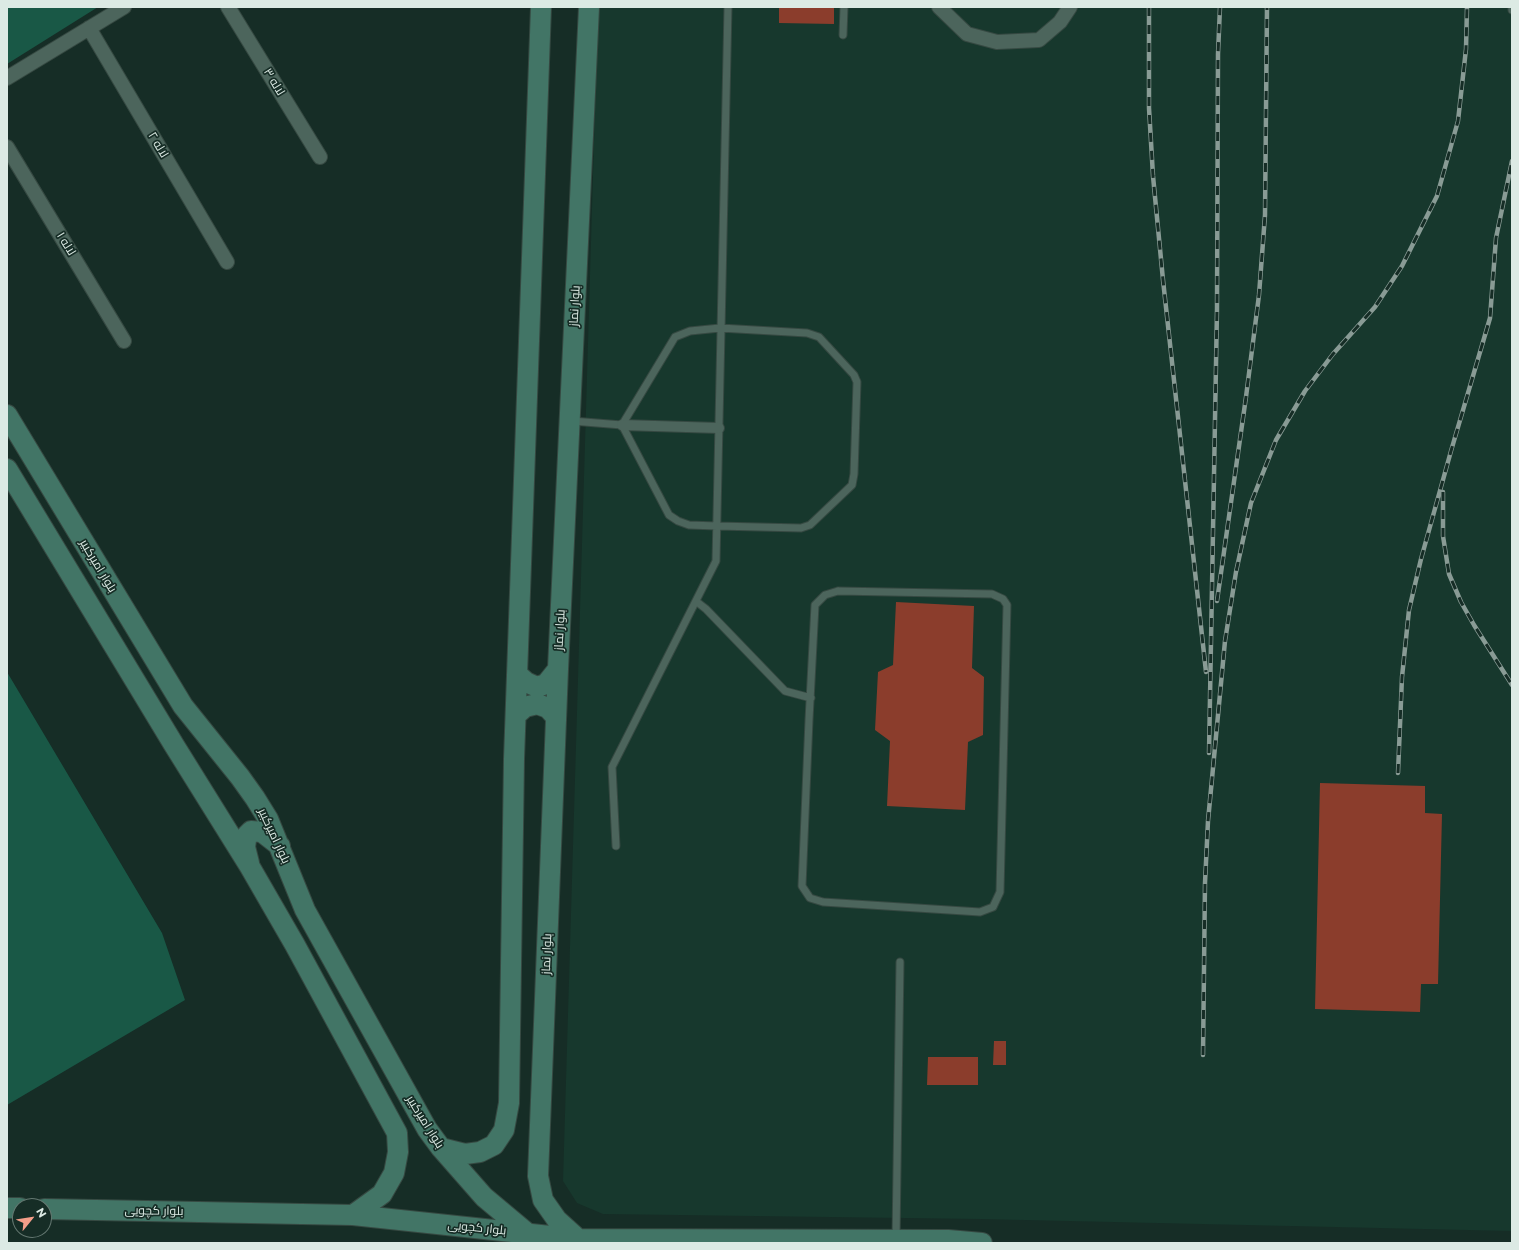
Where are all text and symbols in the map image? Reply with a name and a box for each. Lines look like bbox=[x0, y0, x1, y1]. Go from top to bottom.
street label: لاله ۳ bbox=[260, 66, 288, 98]
street label: لاله ۲ bbox=[145, 130, 171, 160]
street label: لاله ۱ bbox=[53, 230, 79, 258]
street label: بلوار نماز bbox=[567, 285, 583, 327]
street label: بلوار امیرکبیر bbox=[76, 537, 120, 595]
street label: بلوار نماز bbox=[552, 609, 568, 651]
street label: بلوار امیرکبیر bbox=[255, 806, 293, 866]
street label: بلوار نماز bbox=[539, 933, 555, 975]
street label: بلوار امیرکبیر bbox=[403, 1093, 447, 1151]
north arrow bbox=[12, 1198, 52, 1238]
street label: بلوار کچویی bbox=[124, 1203, 184, 1219]
text: N bbox=[33, 1205, 50, 1220]
street label: بلوار کچویی bbox=[447, 1218, 507, 1238]

